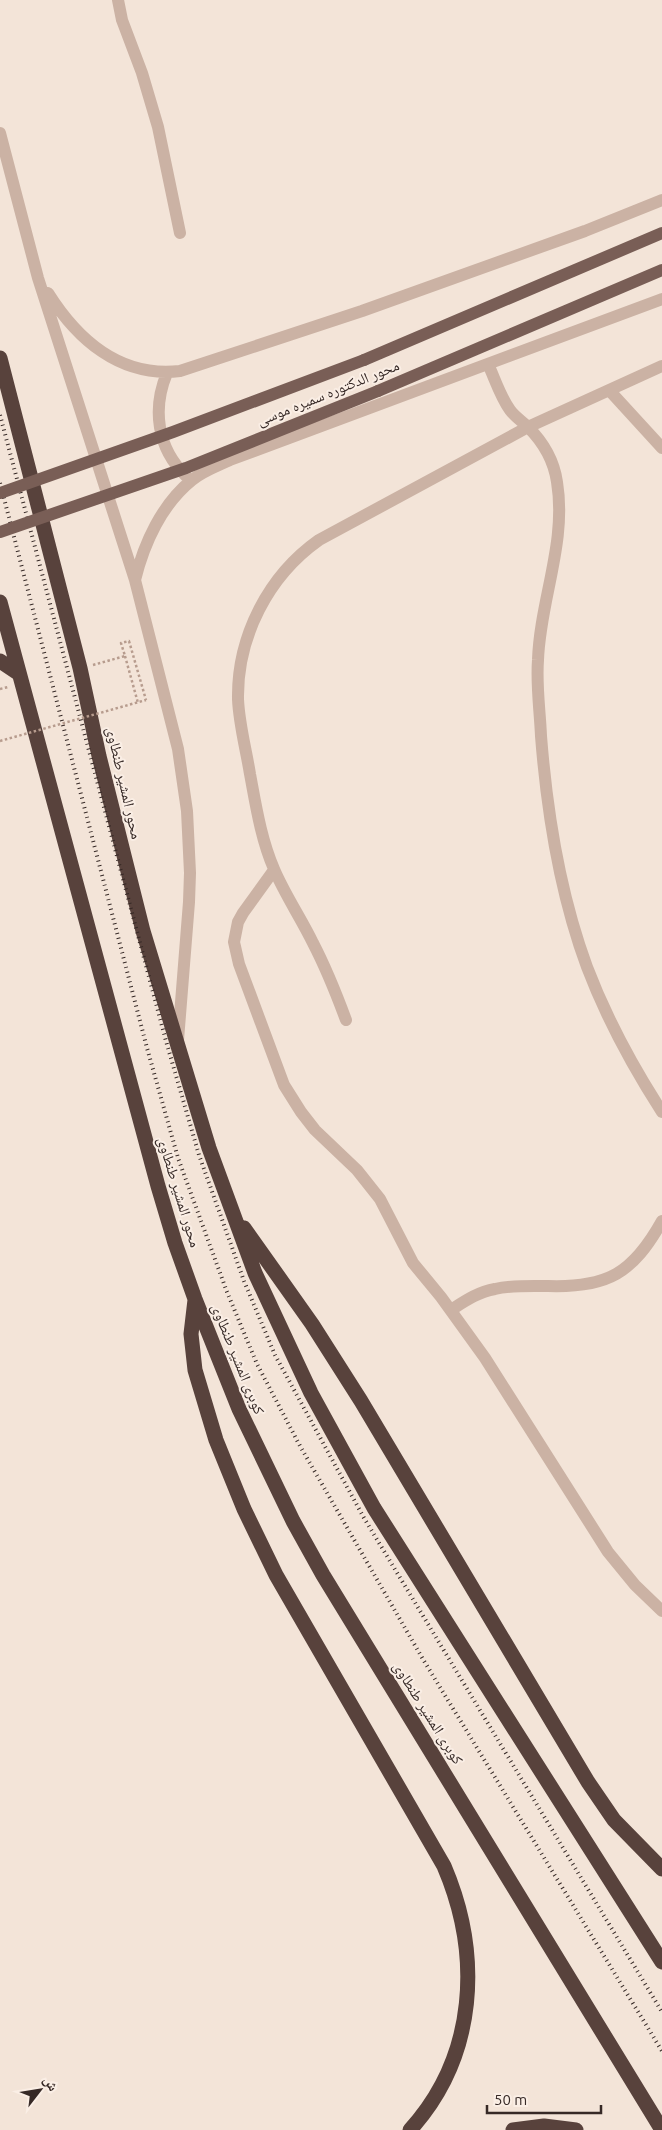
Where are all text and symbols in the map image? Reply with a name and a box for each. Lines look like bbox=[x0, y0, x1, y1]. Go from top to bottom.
street label: محور الدكتوره سميره موسى bbox=[254, 356, 402, 431]
street label: محور المشير طنطاوى bbox=[101, 725, 146, 841]
street label: محور المشير طنطاوى bbox=[153, 1135, 204, 1250]
street label: كوبرى المشير طنطاوى bbox=[207, 1301, 268, 1417]
street label: كوبرى المشير طنطاوى bbox=[388, 1658, 467, 1768]
north arrow bbox=[15, 2065, 65, 2115]
text: ش bbox=[40, 2073, 62, 2094]
scale bar bbox=[487, 2082, 601, 2114]
text: 50 m bbox=[494, 2091, 527, 2108]

